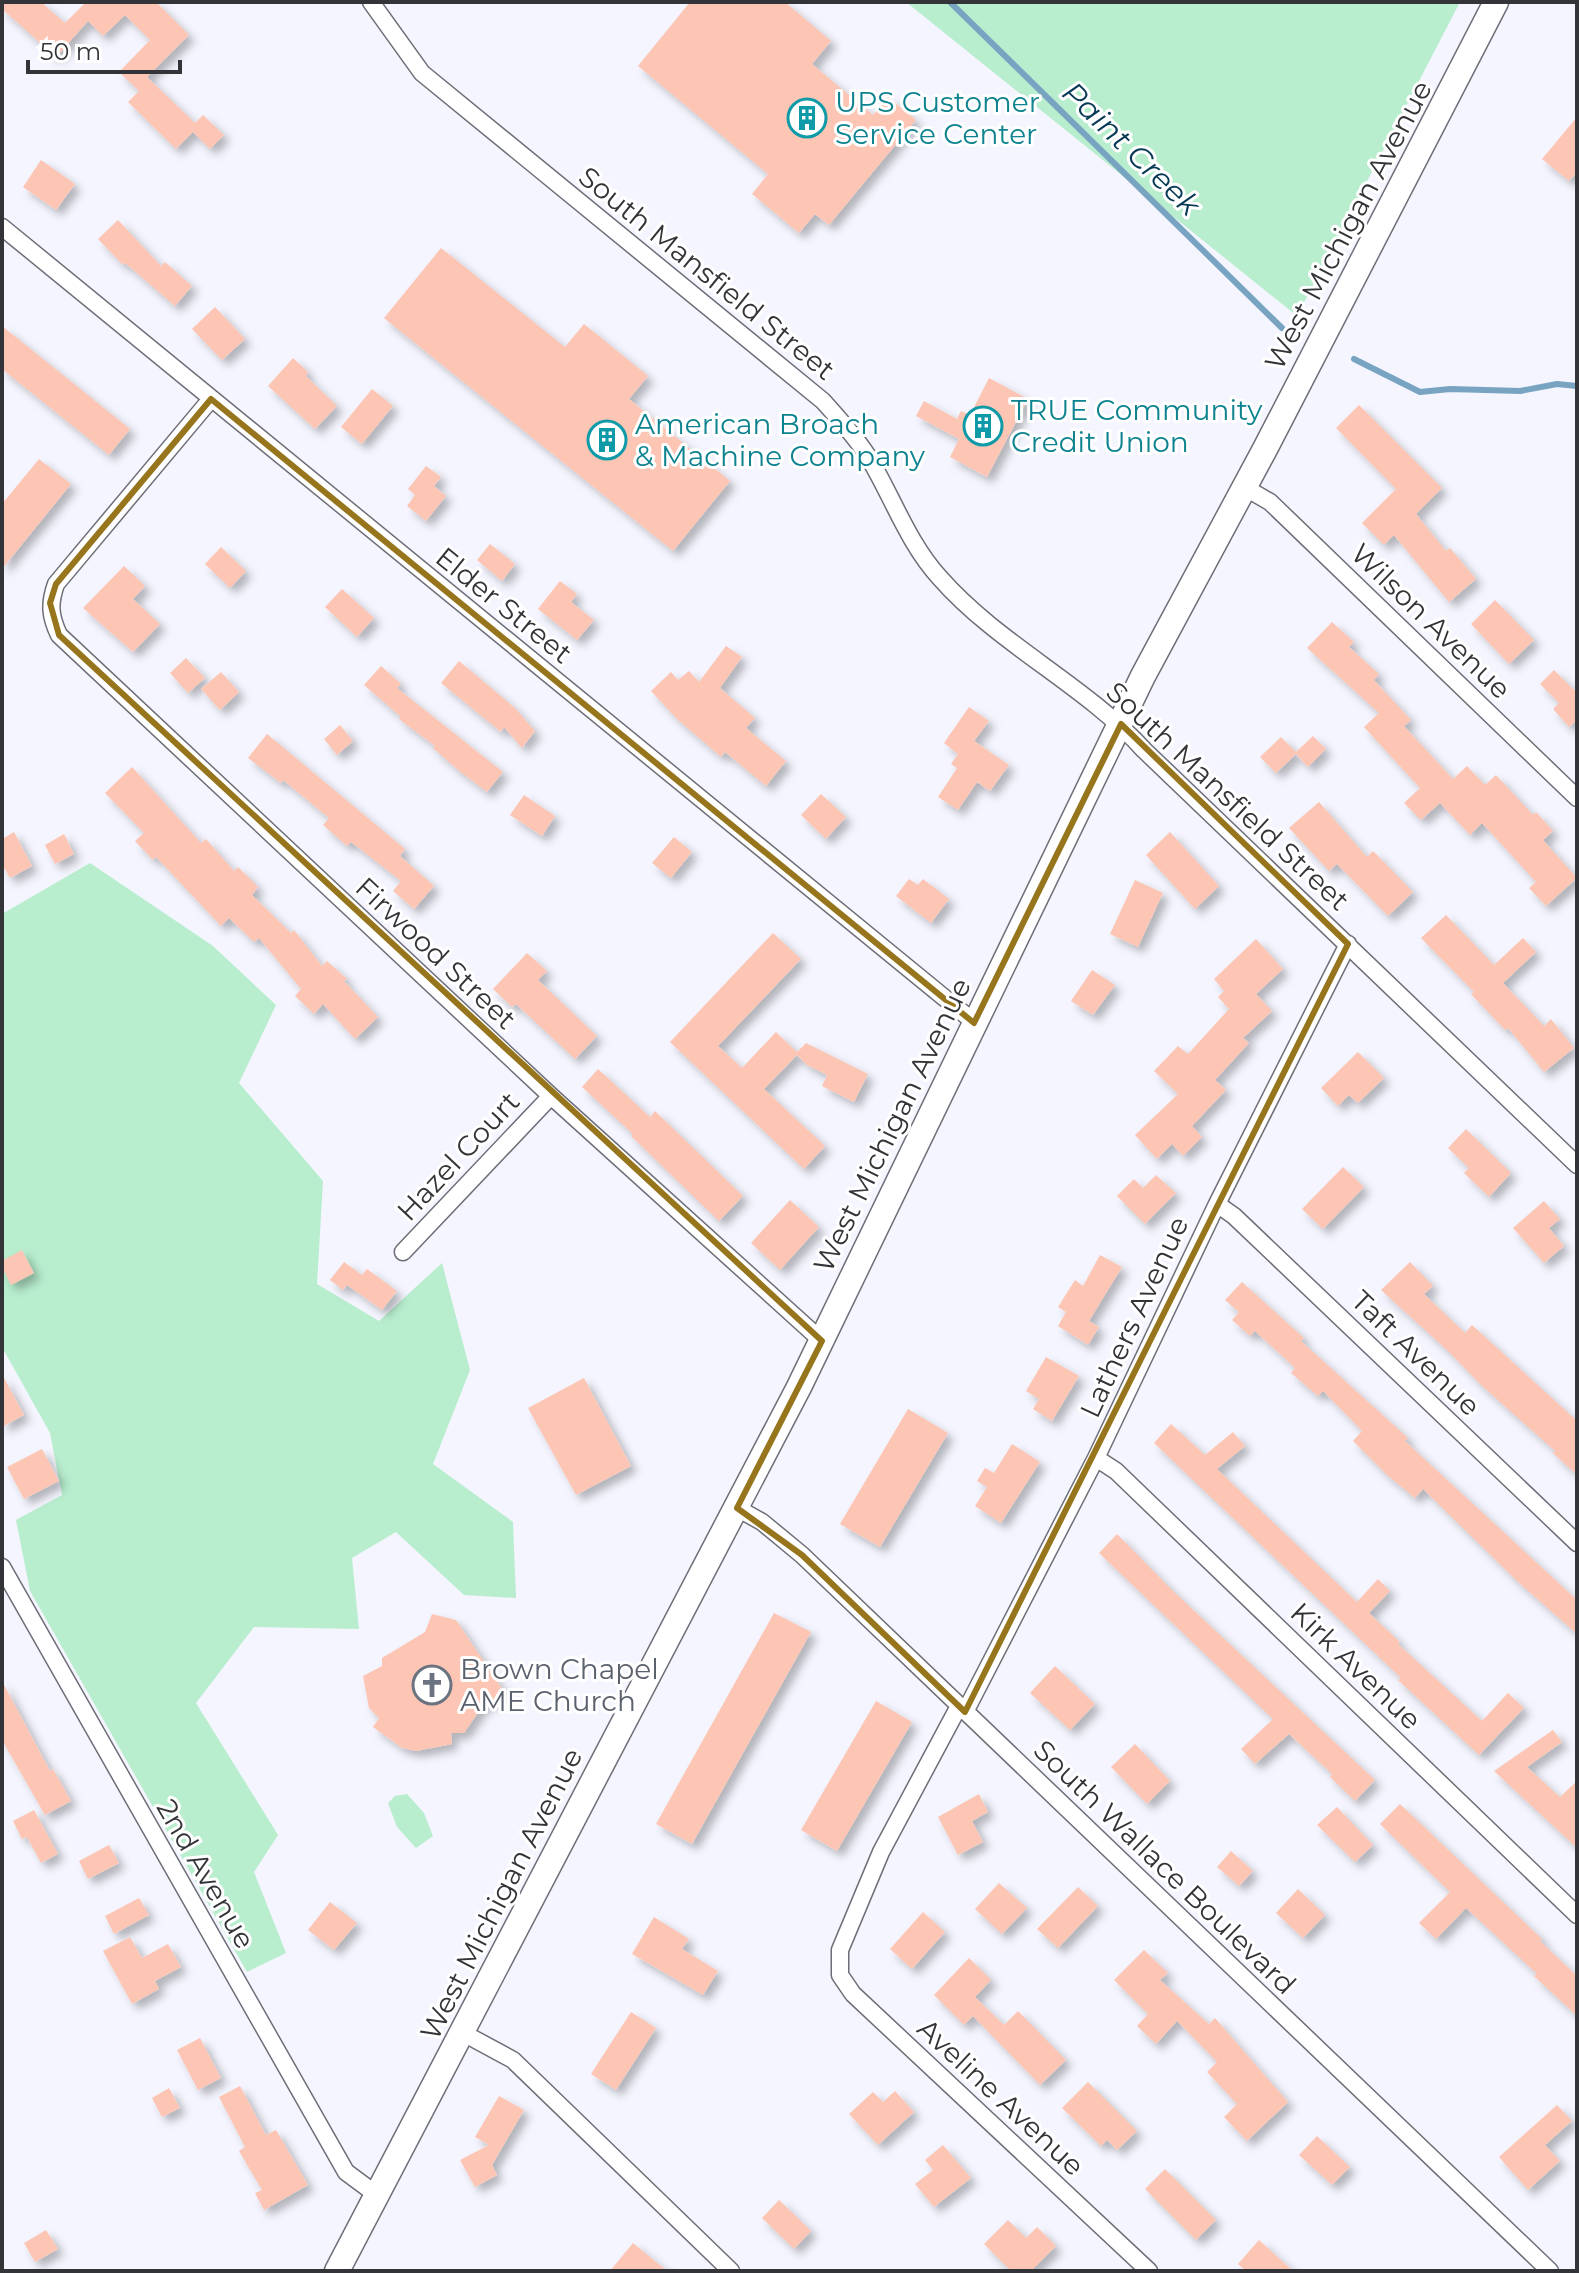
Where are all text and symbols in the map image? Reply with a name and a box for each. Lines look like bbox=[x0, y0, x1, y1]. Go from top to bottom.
scale bar bbox=[28, 24, 180, 74]
text: 50 m bbox=[40, 37, 101, 66]
water label: Paint Creek bbox=[1055, 74, 1209, 224]
street label: West Michigan Avenue bbox=[1257, 75, 1439, 375]
place label: UPS Customer Service Center bbox=[835, 85, 1040, 151]
building icon: UPS Customer Service Center bbox=[786, 97, 828, 139]
street label: South Mansfield Street bbox=[572, 159, 842, 387]
place label: TRUE Community Credit Union bbox=[1011, 393, 1263, 459]
building icon: TRUE Community Credit Union bbox=[962, 405, 1004, 447]
place label: American Broach & Machine Company bbox=[635, 407, 926, 473]
building icon: American Broach & Machine Company bbox=[586, 419, 628, 461]
street label: Wilson Avenue bbox=[1344, 536, 1518, 706]
street label: Elder Street bbox=[429, 540, 579, 670]
street label: South Mansfield Street bbox=[1100, 675, 1356, 917]
street label: Firwood Street bbox=[349, 870, 523, 1036]
street label: West Michigan Avenue bbox=[806, 972, 978, 1278]
street label: Hazel Court bbox=[390, 1085, 526, 1227]
street label: Lathers Avenue bbox=[1073, 1211, 1195, 1423]
street label: Taft Avenue bbox=[1345, 1283, 1487, 1423]
street label: Kirk Avenue bbox=[1284, 1595, 1428, 1737]
place label: Brown Chapel AME Church bbox=[460, 1652, 659, 1718]
church icon: Brown Chapel AME Church bbox=[411, 1664, 453, 1706]
street label: South Wallace Boulevard bbox=[1027, 1733, 1303, 2001]
street label: West Michigan Avenue bbox=[413, 1742, 589, 2046]
street label: 2nd Avenue bbox=[150, 1793, 262, 1955]
street label: Aveline Avenue bbox=[911, 2011, 1091, 2183]

